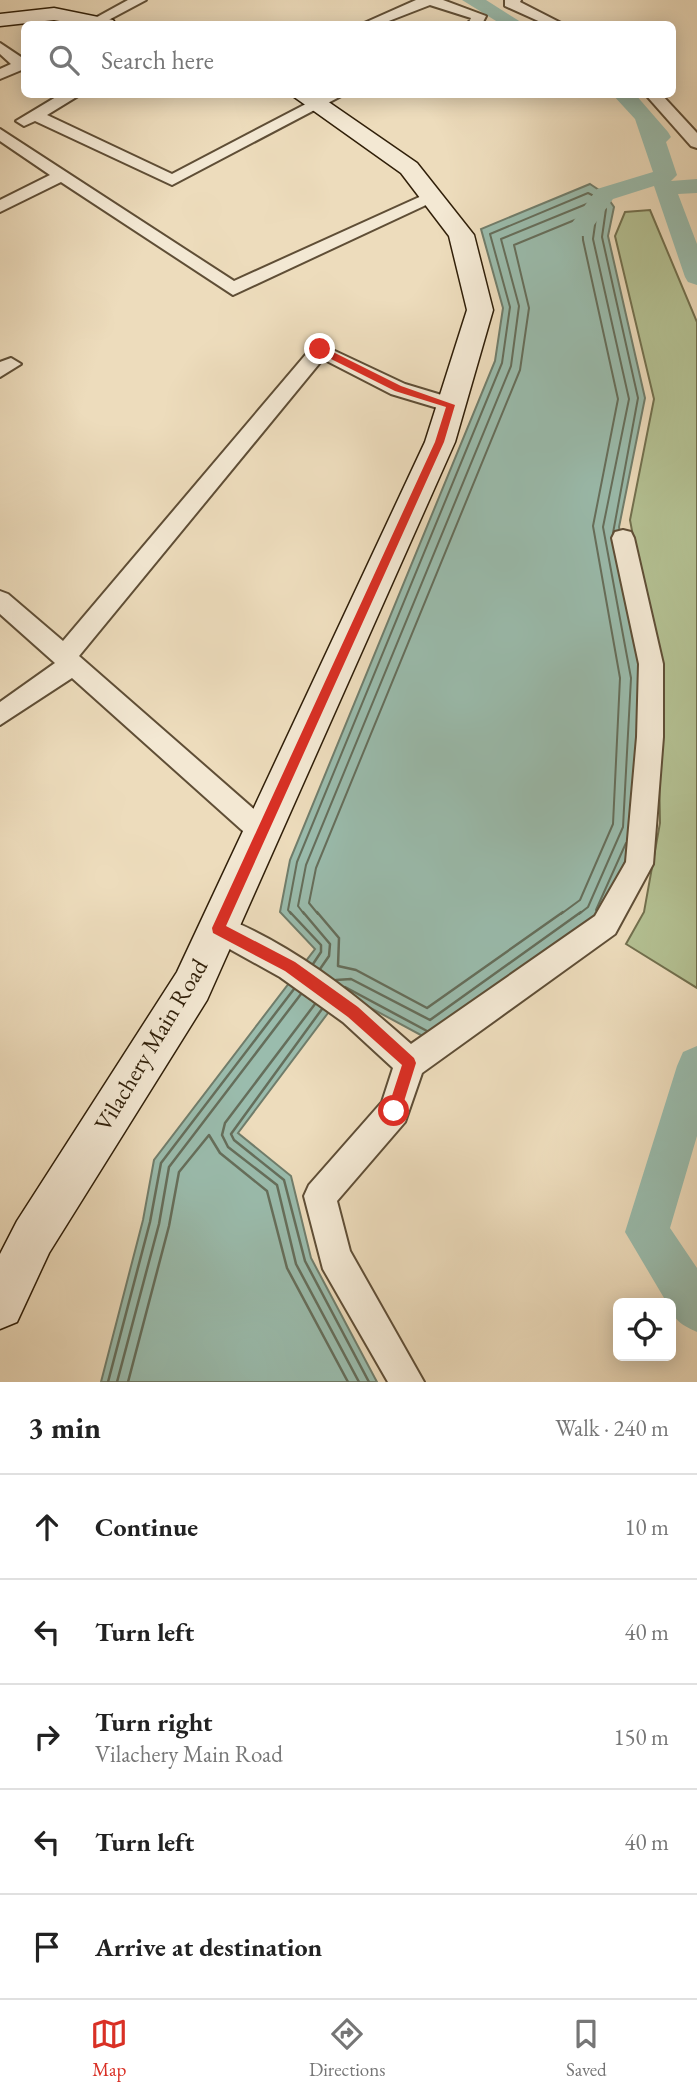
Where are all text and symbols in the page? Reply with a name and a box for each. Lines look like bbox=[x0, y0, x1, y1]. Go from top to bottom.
search box bbox=[21, 21, 676, 98]
icon: search bbox=[45, 41, 83, 79]
text: Search here bbox=[101, 43, 214, 77]
route end bbox=[304, 333, 335, 364]
street label: Vilachery Main Road bbox=[87, 952, 215, 1137]
route start bbox=[378, 1095, 409, 1126]
map controls bbox=[613, 1298, 676, 1361]
button: locate bbox=[613, 1298, 676, 1361]
text: 3 min bbox=[28, 1408, 101, 1447]
text: Walk · 240 m bbox=[555, 1413, 669, 1443]
icon: ahead bbox=[28, 1508, 66, 1546]
text: Continue bbox=[95, 1510, 198, 1544]
text: 10 m bbox=[624, 1512, 669, 1542]
icon: left bbox=[28, 1613, 66, 1651]
text: Turn left bbox=[95, 1615, 194, 1649]
text: 40 m bbox=[624, 1617, 669, 1647]
text: Turn right bbox=[95, 1705, 213, 1739]
icon: right bbox=[28, 1718, 66, 1756]
text: 150 m bbox=[613, 1722, 669, 1752]
text: Vilachery Main Road bbox=[95, 1739, 283, 1769]
icon: left bbox=[28, 1823, 66, 1861]
text: Turn left bbox=[95, 1825, 194, 1859]
text: 40 m bbox=[624, 1827, 669, 1857]
icon: arrive bbox=[28, 1928, 66, 1966]
text: Arrive at destination bbox=[95, 1930, 322, 1964]
tab: Map bbox=[90, 2015, 128, 2082]
tab: Directions bbox=[309, 2015, 385, 2082]
tab: Saved bbox=[566, 2015, 607, 2082]

